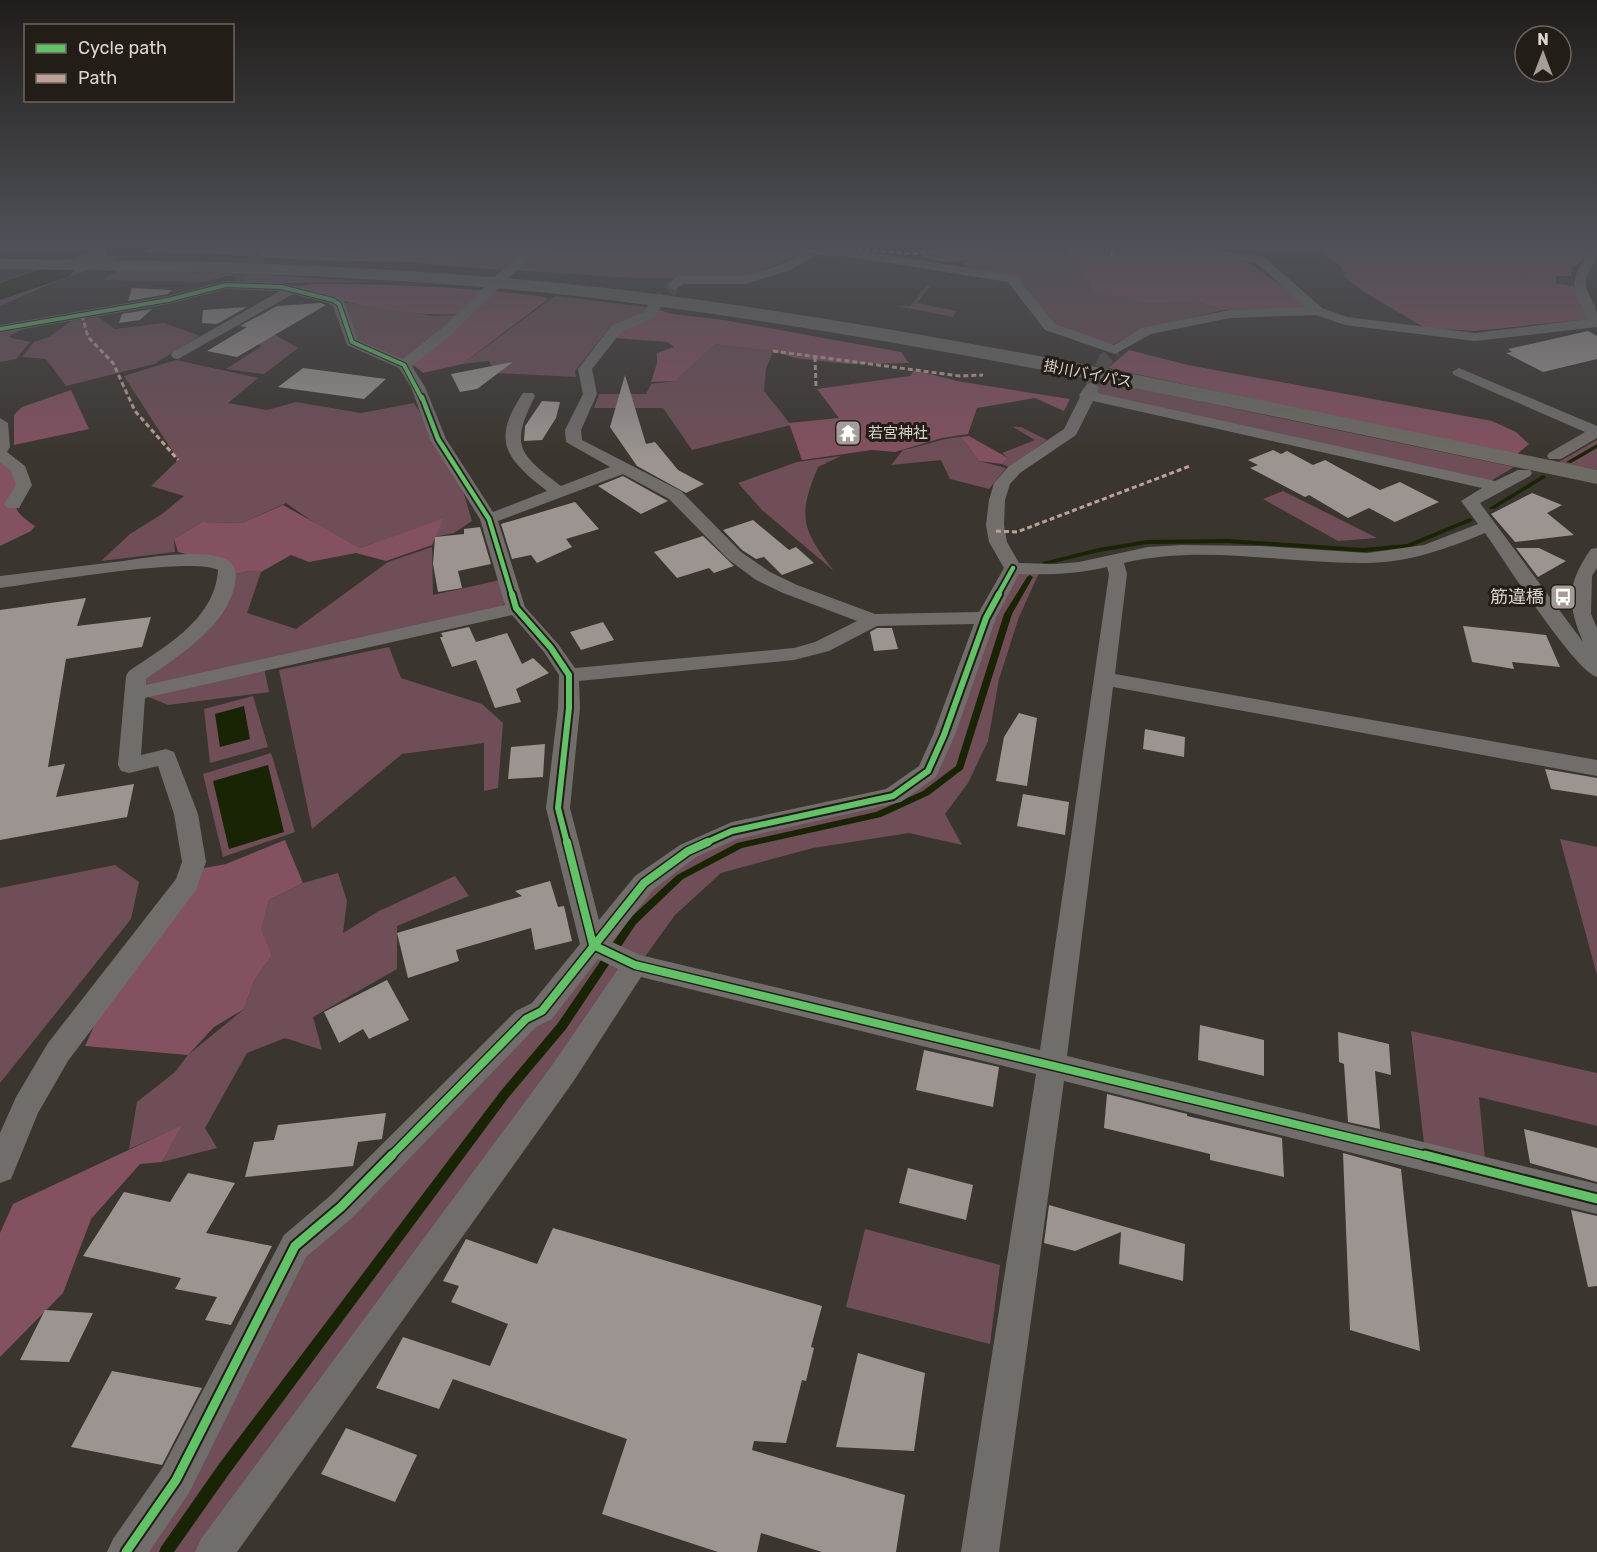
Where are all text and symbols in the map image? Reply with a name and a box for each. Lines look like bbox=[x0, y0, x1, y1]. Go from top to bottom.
legend bbox=[24, 24, 234, 102]
north arrow bbox=[1513, 24, 1573, 84]
text: N bbox=[1537, 30, 1549, 49]
text: Cycle path bbox=[78, 37, 167, 59]
text: Path bbox=[78, 67, 117, 89]
street label: 掛川バイパス bbox=[1042, 357, 1134, 391]
temple icon: 若宮神社 bbox=[833, 418, 863, 448]
place label: 若宮神社 bbox=[868, 424, 928, 442]
bus stop icon: 筋違橋 bbox=[1548, 582, 1578, 612]
place label: 筋違橋 bbox=[1490, 586, 1544, 608]

